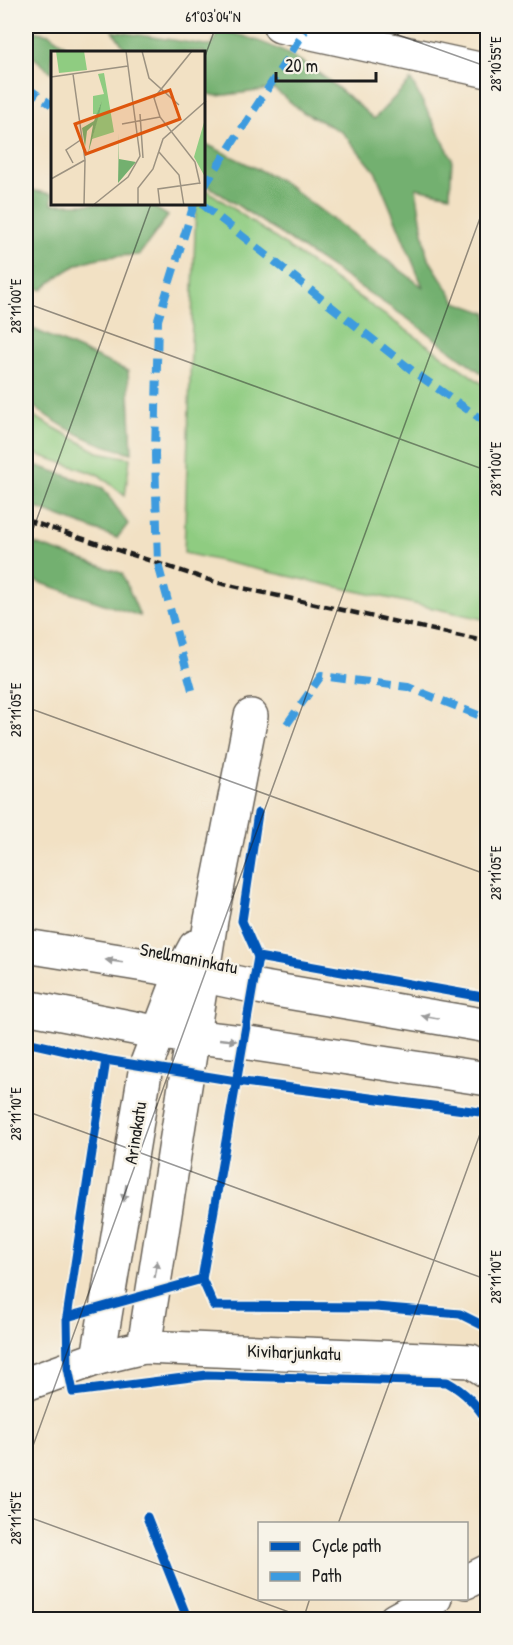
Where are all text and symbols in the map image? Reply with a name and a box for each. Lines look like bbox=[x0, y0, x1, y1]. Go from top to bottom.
text: 61°03'04"N bbox=[185, 6, 241, 27]
text: 28°10'55"E bbox=[485, 36, 506, 92]
scale bar bbox=[276, 45, 376, 83]
inset map bbox=[51, 51, 206, 206]
text: 20 m bbox=[285, 53, 318, 78]
text: 28°11'00"E bbox=[5, 278, 26, 333]
text: 28°11'00"E bbox=[485, 441, 506, 496]
text: 28°11'05"E bbox=[5, 682, 26, 737]
text: 28°11'05"E bbox=[485, 845, 506, 900]
street label: Snellmaninkatu bbox=[138, 936, 240, 980]
one-way arrow bbox=[104, 957, 123, 966]
one-way arrow bbox=[420, 1012, 439, 1021]
one-way arrow bbox=[219, 1035, 238, 1045]
text: 28°11'10"E bbox=[5, 1087, 26, 1141]
street label: Arinakatu bbox=[118, 1100, 152, 1166]
one-way arrow bbox=[120, 1184, 129, 1203]
text: 28°11'10"E bbox=[485, 1250, 506, 1304]
one-way arrow bbox=[152, 1259, 161, 1278]
street label: Kiviharjunkatu bbox=[247, 1338, 341, 1366]
text: 28°11'15"E bbox=[5, 1491, 26, 1545]
legend bbox=[258, 1522, 468, 1600]
text: Cycle path bbox=[312, 1533, 382, 1558]
text: Path bbox=[312, 1563, 342, 1588]

